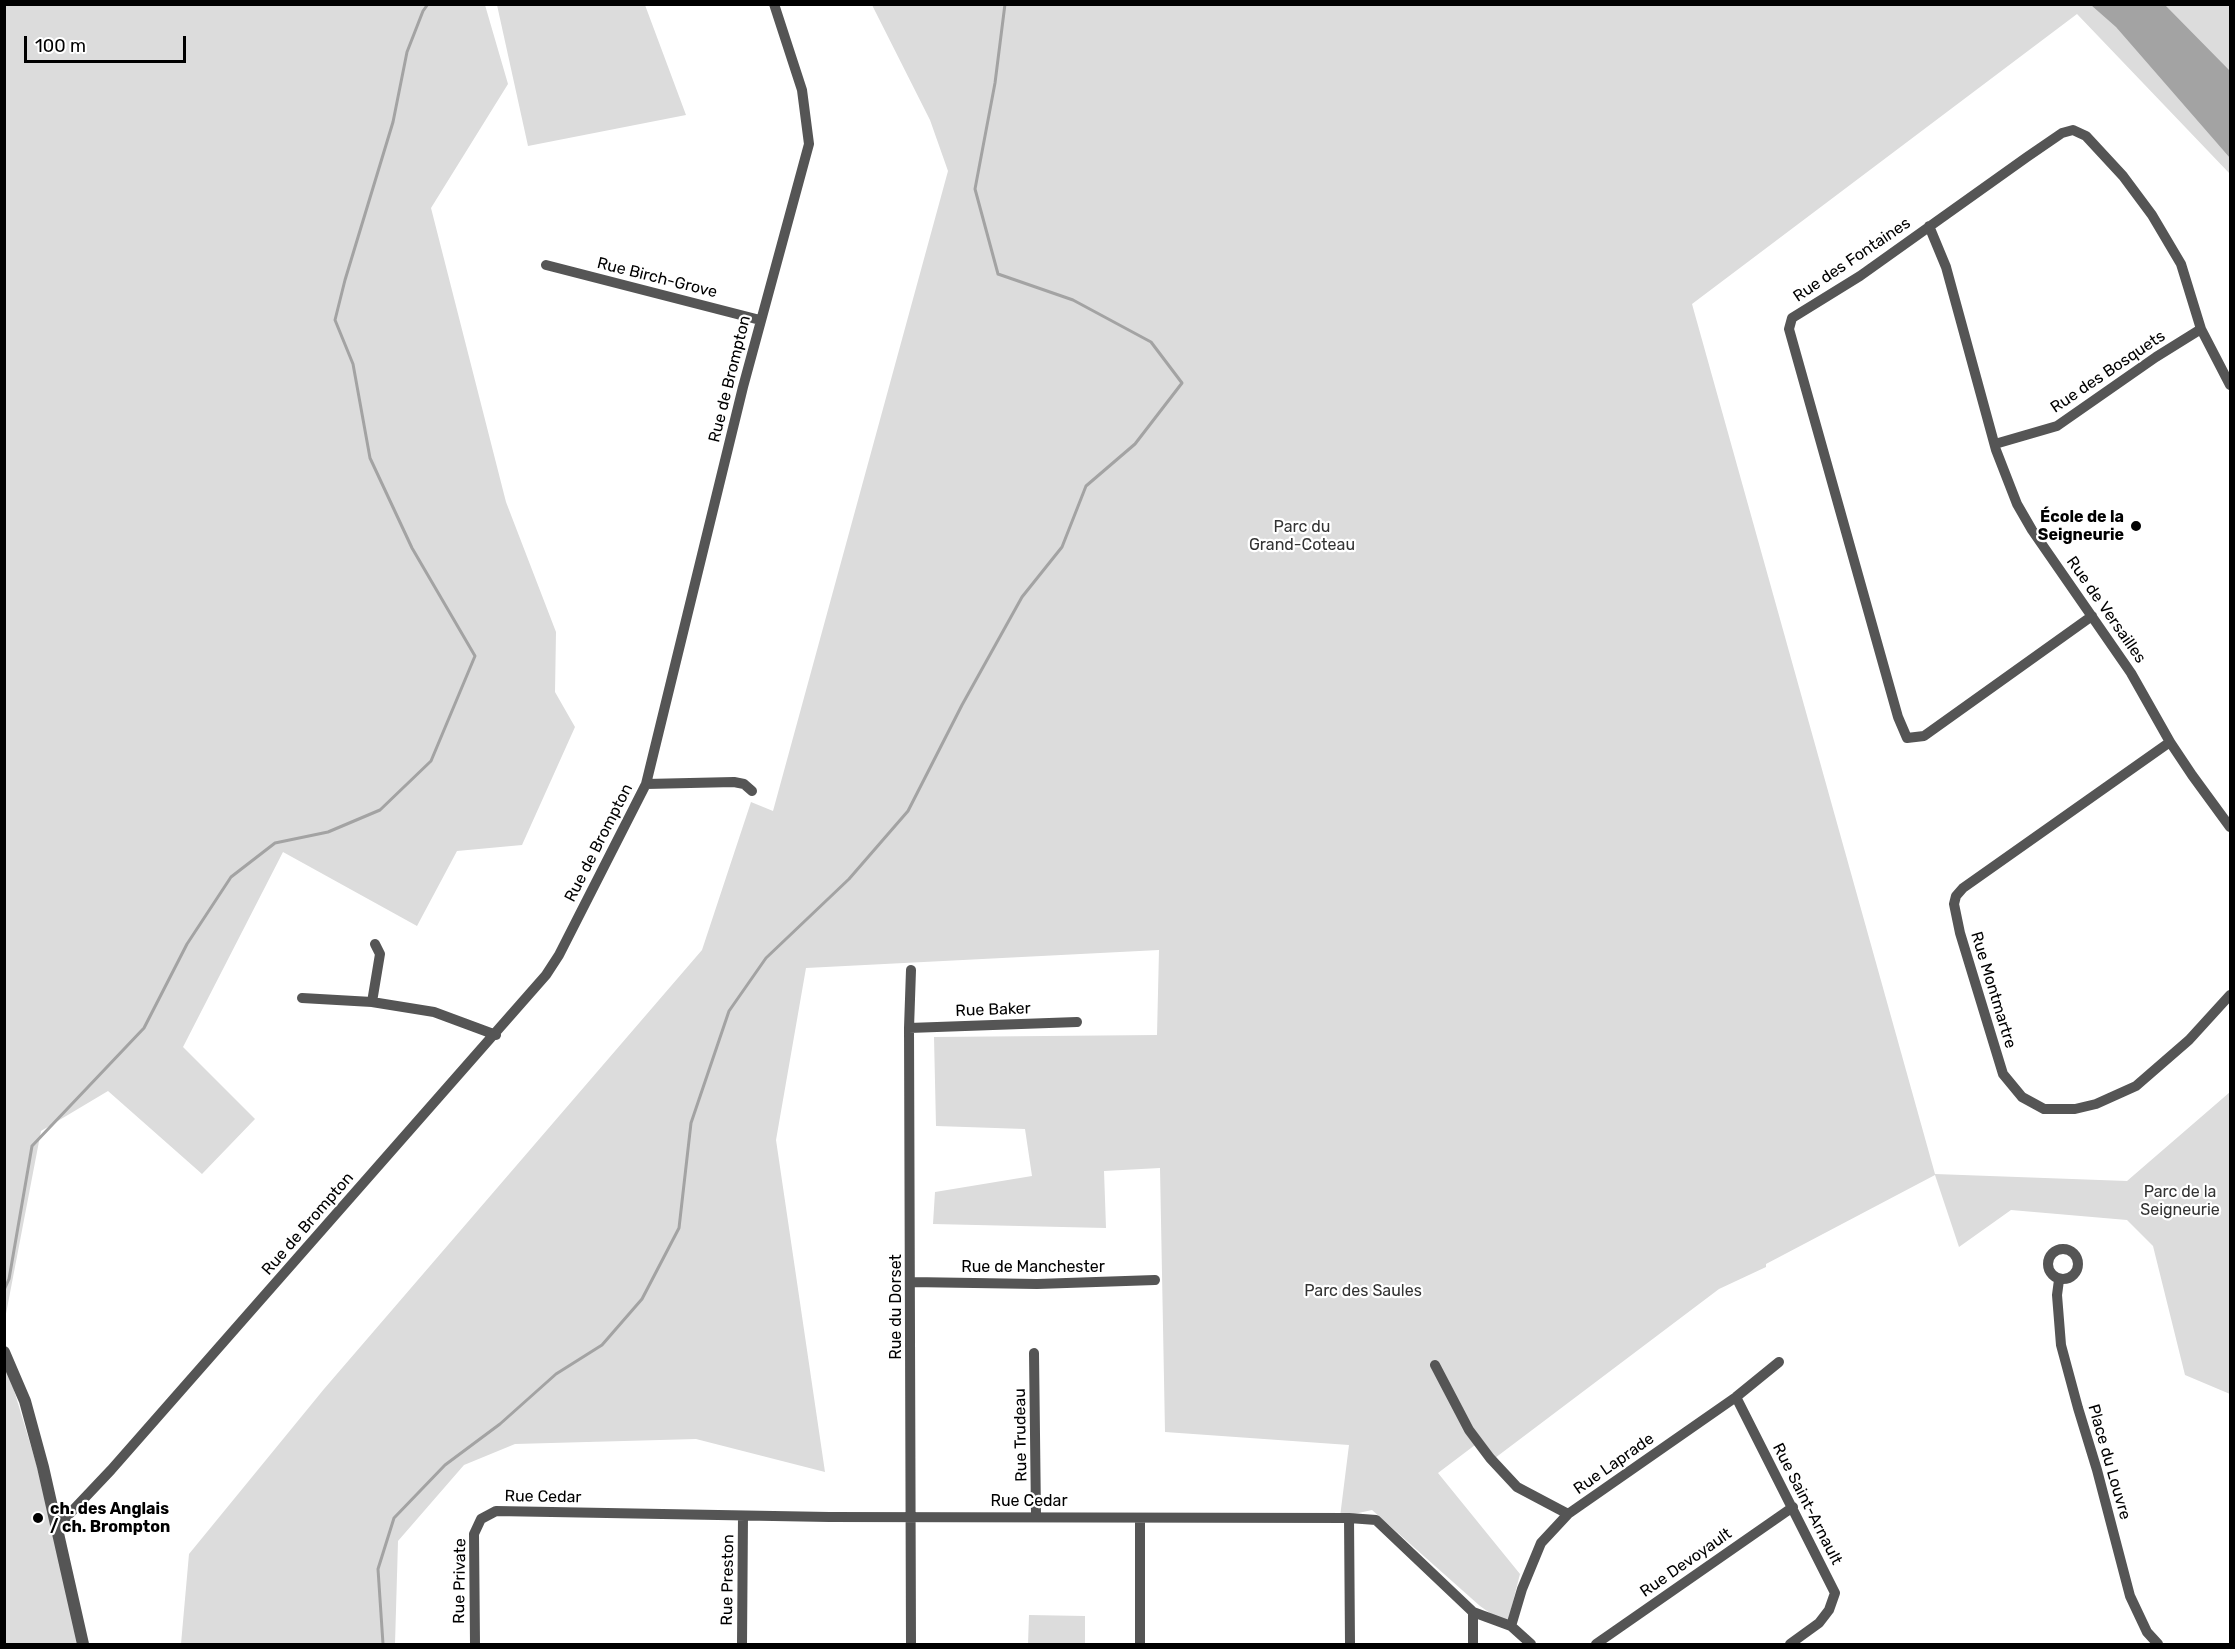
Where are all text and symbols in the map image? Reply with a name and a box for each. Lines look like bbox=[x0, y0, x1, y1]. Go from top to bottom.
scale bar bbox=[27, 24, 189, 62]
text: 100 m bbox=[35, 35, 86, 57]
street label: Rue des Fontaines bbox=[1790, 214, 1914, 306]
street label: Rue Birch-Grove bbox=[595, 254, 719, 302]
street label: Rue de Brompton bbox=[705, 314, 755, 444]
street label: Rue des Bosquets bbox=[2047, 327, 2169, 417]
place label: École de la Seigneurie bbox=[2038, 507, 2124, 545]
park label: Parc du Grand-Coteau bbox=[1249, 517, 1355, 555]
marker: École de la Seigneurie bbox=[2129, 519, 2143, 533]
street label: Rue de Versailles bbox=[2062, 553, 2150, 667]
street label: Rue de Brompton bbox=[561, 781, 637, 905]
street label: Rue Montmartre bbox=[1966, 929, 2020, 1051]
street label: Rue Baker bbox=[955, 999, 1031, 1021]
street label: Rue de Brompton bbox=[258, 1169, 358, 1279]
park label: Parc de la Seigneurie bbox=[2140, 1182, 2220, 1220]
street label: Rue du Dorset bbox=[886, 1254, 906, 1360]
street label: Rue de Manchester bbox=[961, 1257, 1105, 1277]
park label: Parc des Saules bbox=[1304, 1281, 1422, 1301]
street label: Rue Trudeau bbox=[1011, 1388, 1031, 1482]
street label: Place du Louvre bbox=[2083, 1402, 2135, 1522]
street label: Rue Laprade bbox=[1570, 1429, 1658, 1499]
street label: Rue Saint-Arnault bbox=[1768, 1440, 1846, 1568]
street label: Rue Cedar bbox=[504, 1487, 582, 1507]
street label: Rue Cedar bbox=[990, 1491, 1068, 1511]
place label: ch. des Anglais / ch. Brompton bbox=[50, 1499, 170, 1537]
marker: ch. des Anglais / ch. Brompton bbox=[31, 1511, 45, 1525]
street label: Rue Devoyault bbox=[1637, 1524, 1735, 1602]
street label: Rue Preston bbox=[718, 1534, 738, 1626]
street label: Rue Private bbox=[450, 1538, 470, 1624]

